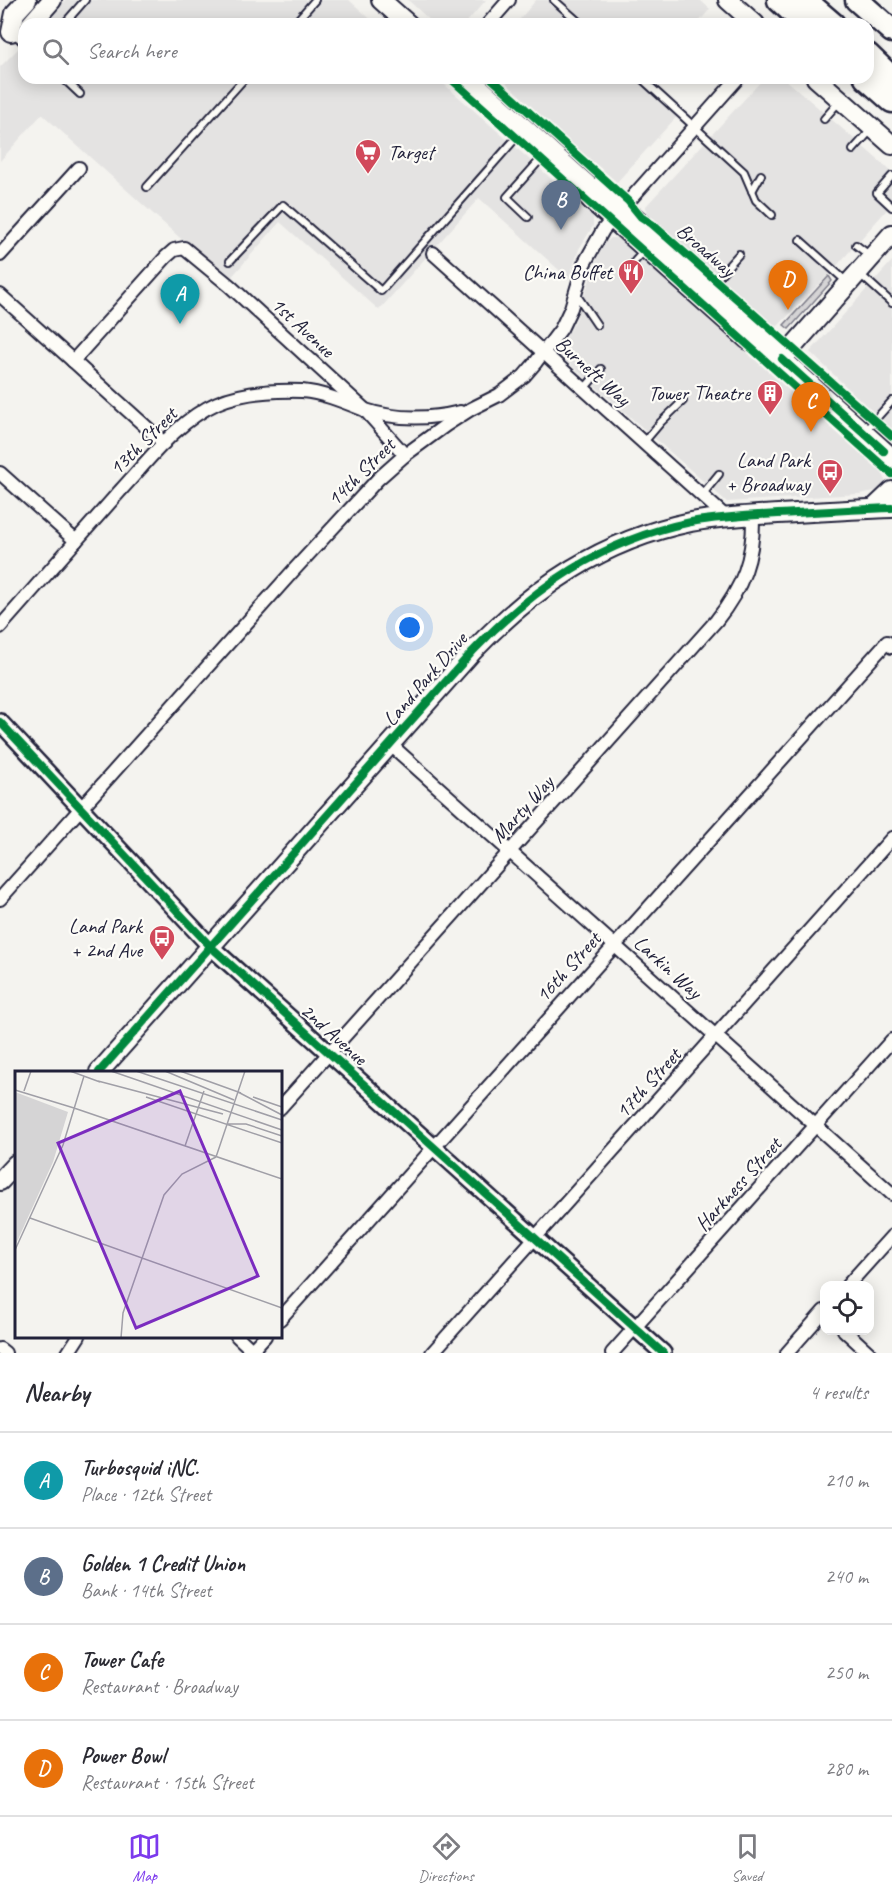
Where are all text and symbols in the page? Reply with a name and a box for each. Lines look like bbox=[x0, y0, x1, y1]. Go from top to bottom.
search box bbox=[18, 18, 874, 84]
icon: search bbox=[39, 35, 72, 68]
text: Search here bbox=[87, 37, 177, 65]
supermarket icon: Target bbox=[353, 137, 383, 175]
place label: Target bbox=[388, 139, 437, 165]
pin: B bbox=[542, 180, 580, 230]
street label: Broadway bbox=[671, 217, 742, 284]
restaurant icon: China Buffet bbox=[616, 257, 646, 295]
place label: China Buffet bbox=[523, 259, 614, 285]
pin: D bbox=[768, 260, 808, 310]
pin: A bbox=[160, 274, 200, 324]
street label: 1st Avenue bbox=[266, 291, 341, 364]
street label: Burnett Way bbox=[550, 330, 637, 413]
building icon: Tower Theatre bbox=[755, 378, 785, 416]
place label: Tower Theatre bbox=[648, 380, 751, 406]
pin: C bbox=[792, 382, 830, 432]
street label: 13th Street bbox=[103, 400, 184, 481]
street label: 14th Street bbox=[321, 431, 402, 512]
place label: Land Park + Broadway bbox=[726, 447, 812, 497]
bus stop icon: Land Park + Broadway bbox=[815, 457, 845, 495]
your location bbox=[395, 613, 424, 642]
street label: Land Park Drive bbox=[377, 625, 474, 731]
street label: Marty Way bbox=[485, 769, 560, 848]
place label: Land Park + 2nd Ave bbox=[69, 913, 144, 963]
bus stop icon: Land Park + 2nd Ave bbox=[147, 923, 177, 961]
street label: 16th Street bbox=[530, 925, 608, 1008]
street label: Larkin Way bbox=[629, 930, 709, 1006]
street label: 2nd Avenue bbox=[295, 997, 374, 1071]
street label: 17th Street bbox=[610, 1041, 688, 1124]
inset map bbox=[15, 1071, 282, 1338]
street label: Harkness Street bbox=[689, 1130, 788, 1236]
map controls bbox=[820, 1281, 874, 1335]
button: locate bbox=[820, 1281, 874, 1335]
text: Nearby bbox=[24, 1376, 89, 1409]
text: 4 results bbox=[809, 1380, 868, 1405]
text: Turbosquid iNC. bbox=[81, 1454, 199, 1482]
text: A bbox=[38, 1468, 49, 1493]
text: 210 m bbox=[825, 1468, 868, 1493]
text: Place · 12th Street bbox=[81, 1482, 211, 1507]
text: Golden 1 Credit Union bbox=[81, 1550, 245, 1578]
text: B bbox=[38, 1564, 49, 1589]
text: 240 m bbox=[825, 1564, 868, 1589]
text: Bank · 14th Street bbox=[81, 1578, 212, 1603]
text: Tower Cafe bbox=[81, 1646, 163, 1674]
text: C bbox=[39, 1660, 48, 1685]
text: 250 m bbox=[825, 1660, 868, 1685]
text: Restaurant · Broadway bbox=[81, 1674, 238, 1699]
text: Power Bowl bbox=[81, 1742, 165, 1770]
text: D bbox=[38, 1756, 49, 1781]
text: 280 m bbox=[825, 1756, 868, 1781]
text: Restaurant · 15th Street bbox=[81, 1770, 254, 1795]
tab: Map bbox=[128, 1830, 161, 1886]
tab: Directions bbox=[418, 1830, 474, 1886]
tab: Saved bbox=[731, 1830, 764, 1886]

